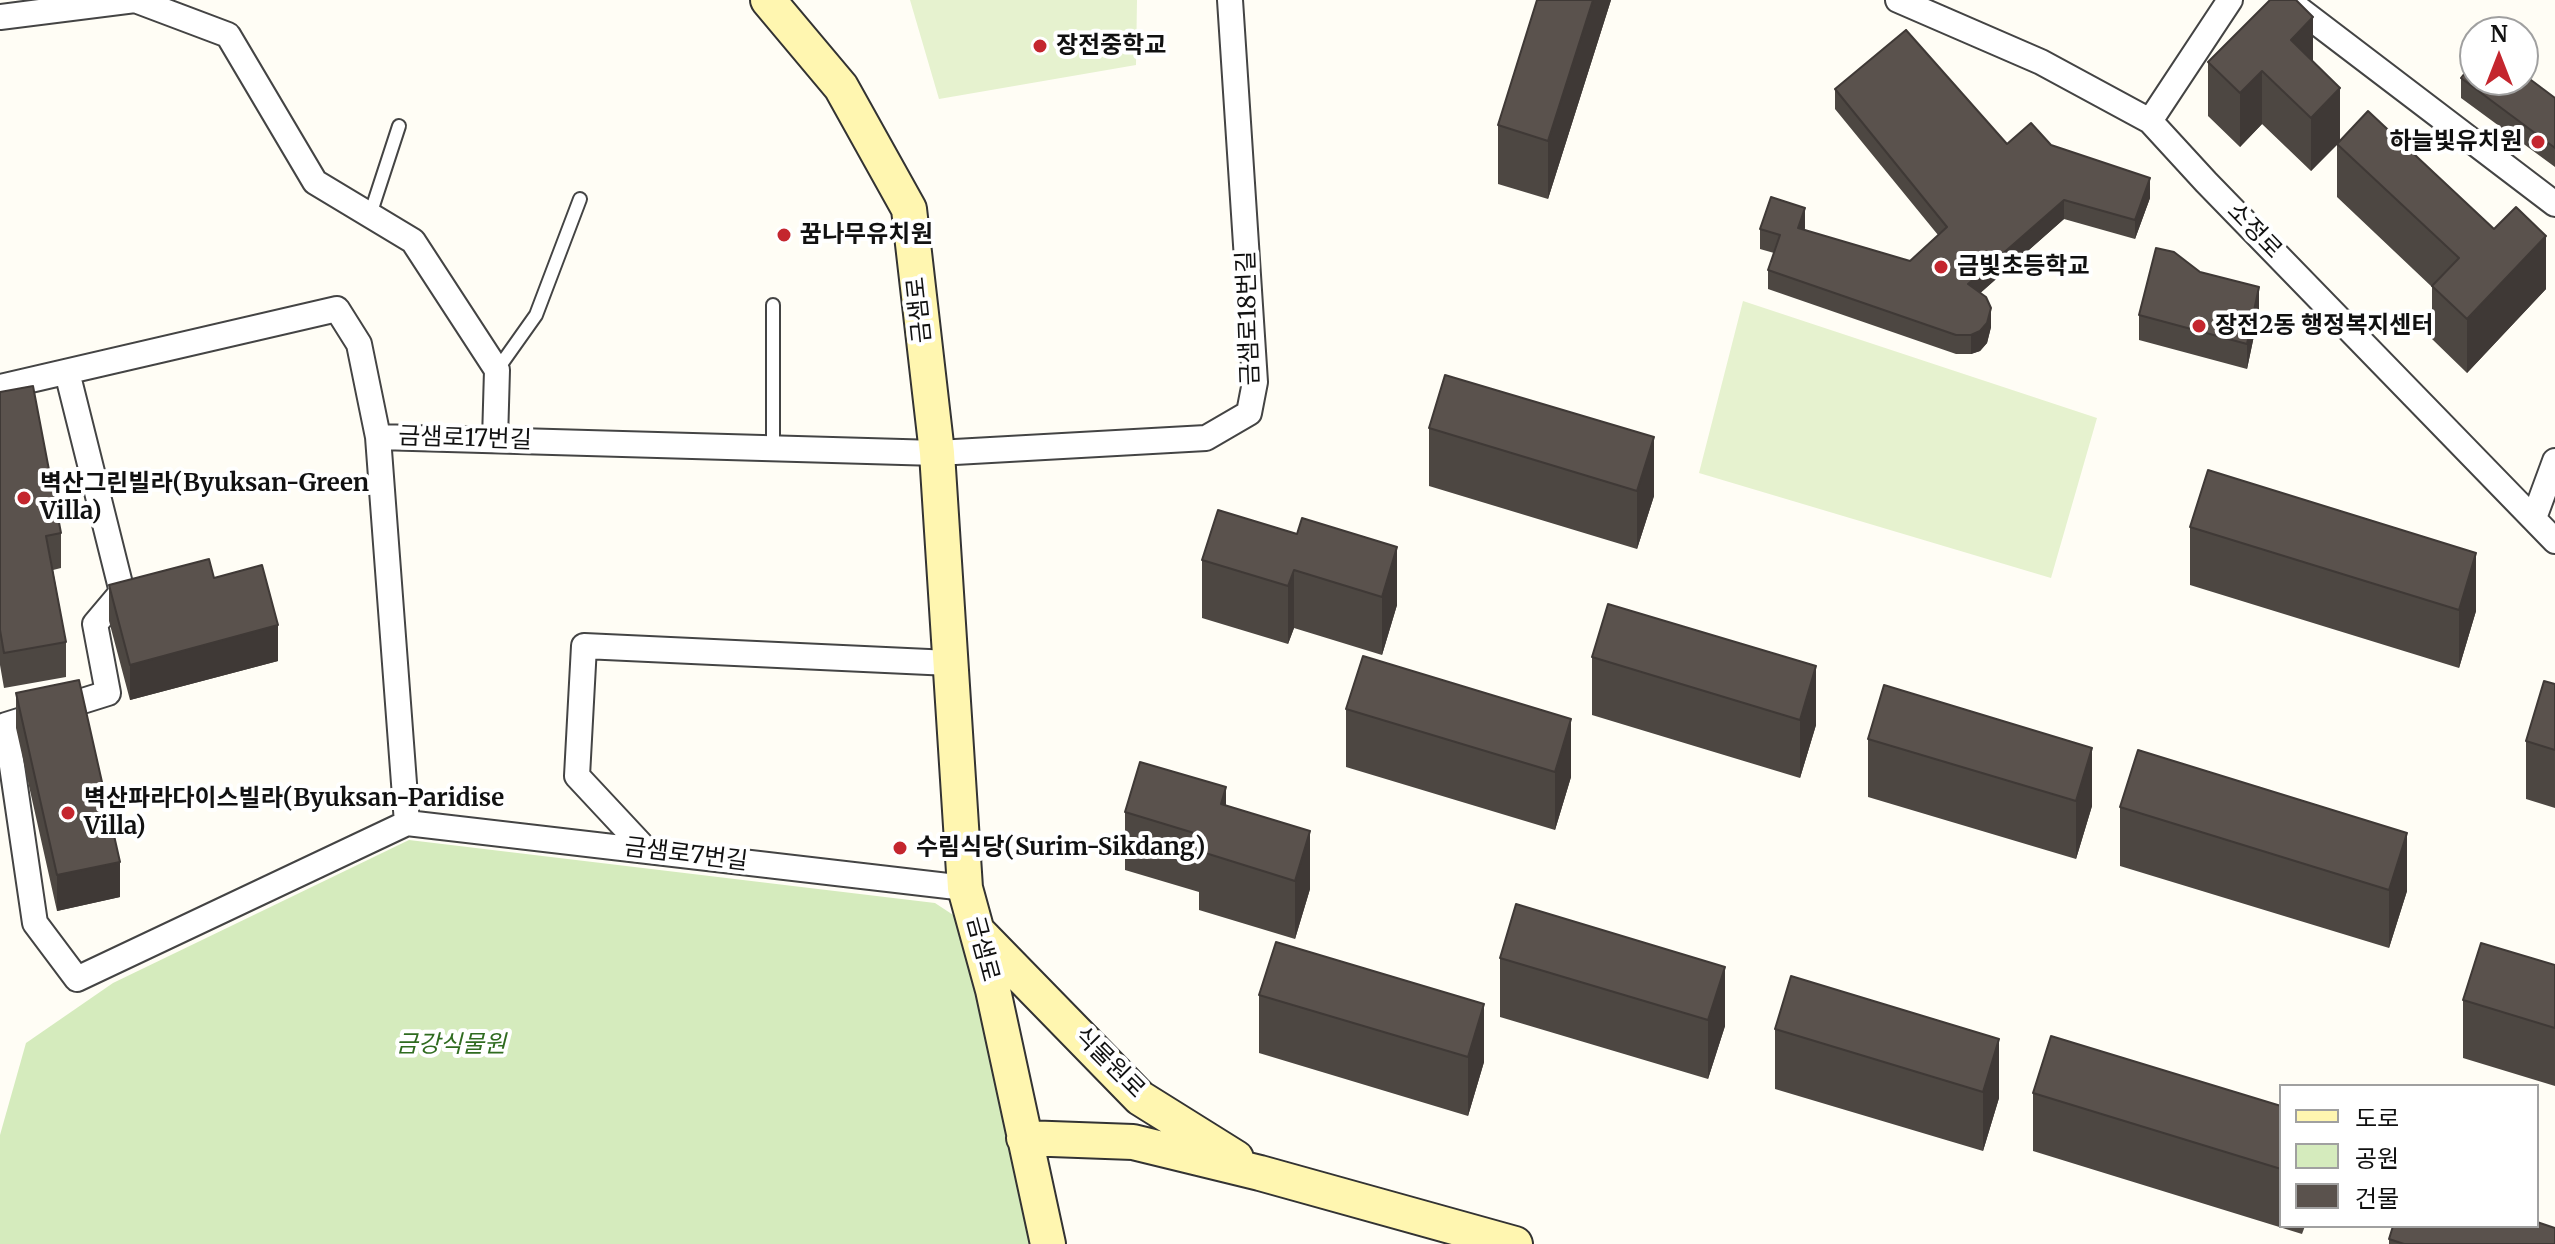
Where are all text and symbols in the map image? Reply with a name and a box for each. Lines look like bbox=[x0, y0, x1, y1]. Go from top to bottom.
north arrow bbox=[2459, 16, 2539, 96]
text: N bbox=[2490, 20, 2508, 48]
place label: 장전중학교 bbox=[1056, 32, 1166, 60]
marker: 장전중학교 bbox=[1031, 37, 1049, 55]
place label: 하늘빛유치원 bbox=[2390, 128, 2522, 156]
marker: 하늘빛유치원 bbox=[2529, 133, 2547, 151]
street label: 소정로 bbox=[2221, 197, 2287, 265]
place label: 꿈나무유치원 bbox=[800, 221, 932, 249]
marker: 꿈나무유치원 bbox=[775, 226, 793, 244]
street label: 금샘로18번길 bbox=[1232, 250, 1266, 386]
place label: 금빛초등학교 bbox=[1957, 253, 2089, 281]
marker: 금빛초등학교 bbox=[1932, 258, 1950, 276]
street label: 금샘로 bbox=[902, 276, 938, 344]
place label: 장전2동 행정복지센터 bbox=[2215, 312, 2434, 340]
marker: 장전2동 행정복지센터 bbox=[2190, 317, 2208, 335]
street label: 금샘로17번길 bbox=[398, 422, 532, 456]
place label: 벽산그린빌라(Byuksan-Green Villa) bbox=[40, 470, 369, 526]
marker: 벽산그린빌라(Byuksan-Green Villa) bbox=[15, 489, 33, 507]
place label: 벽산파라다이스빌라(Byuksan-Paridise Villa) bbox=[84, 785, 504, 841]
marker: 벽산파라다이스빌라(Byuksan-Paridise Villa) bbox=[59, 804, 77, 822]
street label: 금샘로7번길 bbox=[623, 833, 749, 877]
place label: 수림식당(Surim-Sikdang) bbox=[916, 834, 1205, 862]
marker: 수림식당(Surim-Sikdang) bbox=[891, 839, 909, 857]
street label: 금샘로 bbox=[960, 913, 1004, 985]
street label: 식물원로 bbox=[1068, 1022, 1150, 1104]
park label: 금강식물원 bbox=[396, 1031, 506, 1059]
legend bbox=[2279, 1084, 2539, 1228]
text: 도로 bbox=[2355, 1103, 2399, 1134]
text: 공원 bbox=[2355, 1143, 2399, 1174]
text: 건물 bbox=[2355, 1183, 2399, 1214]

